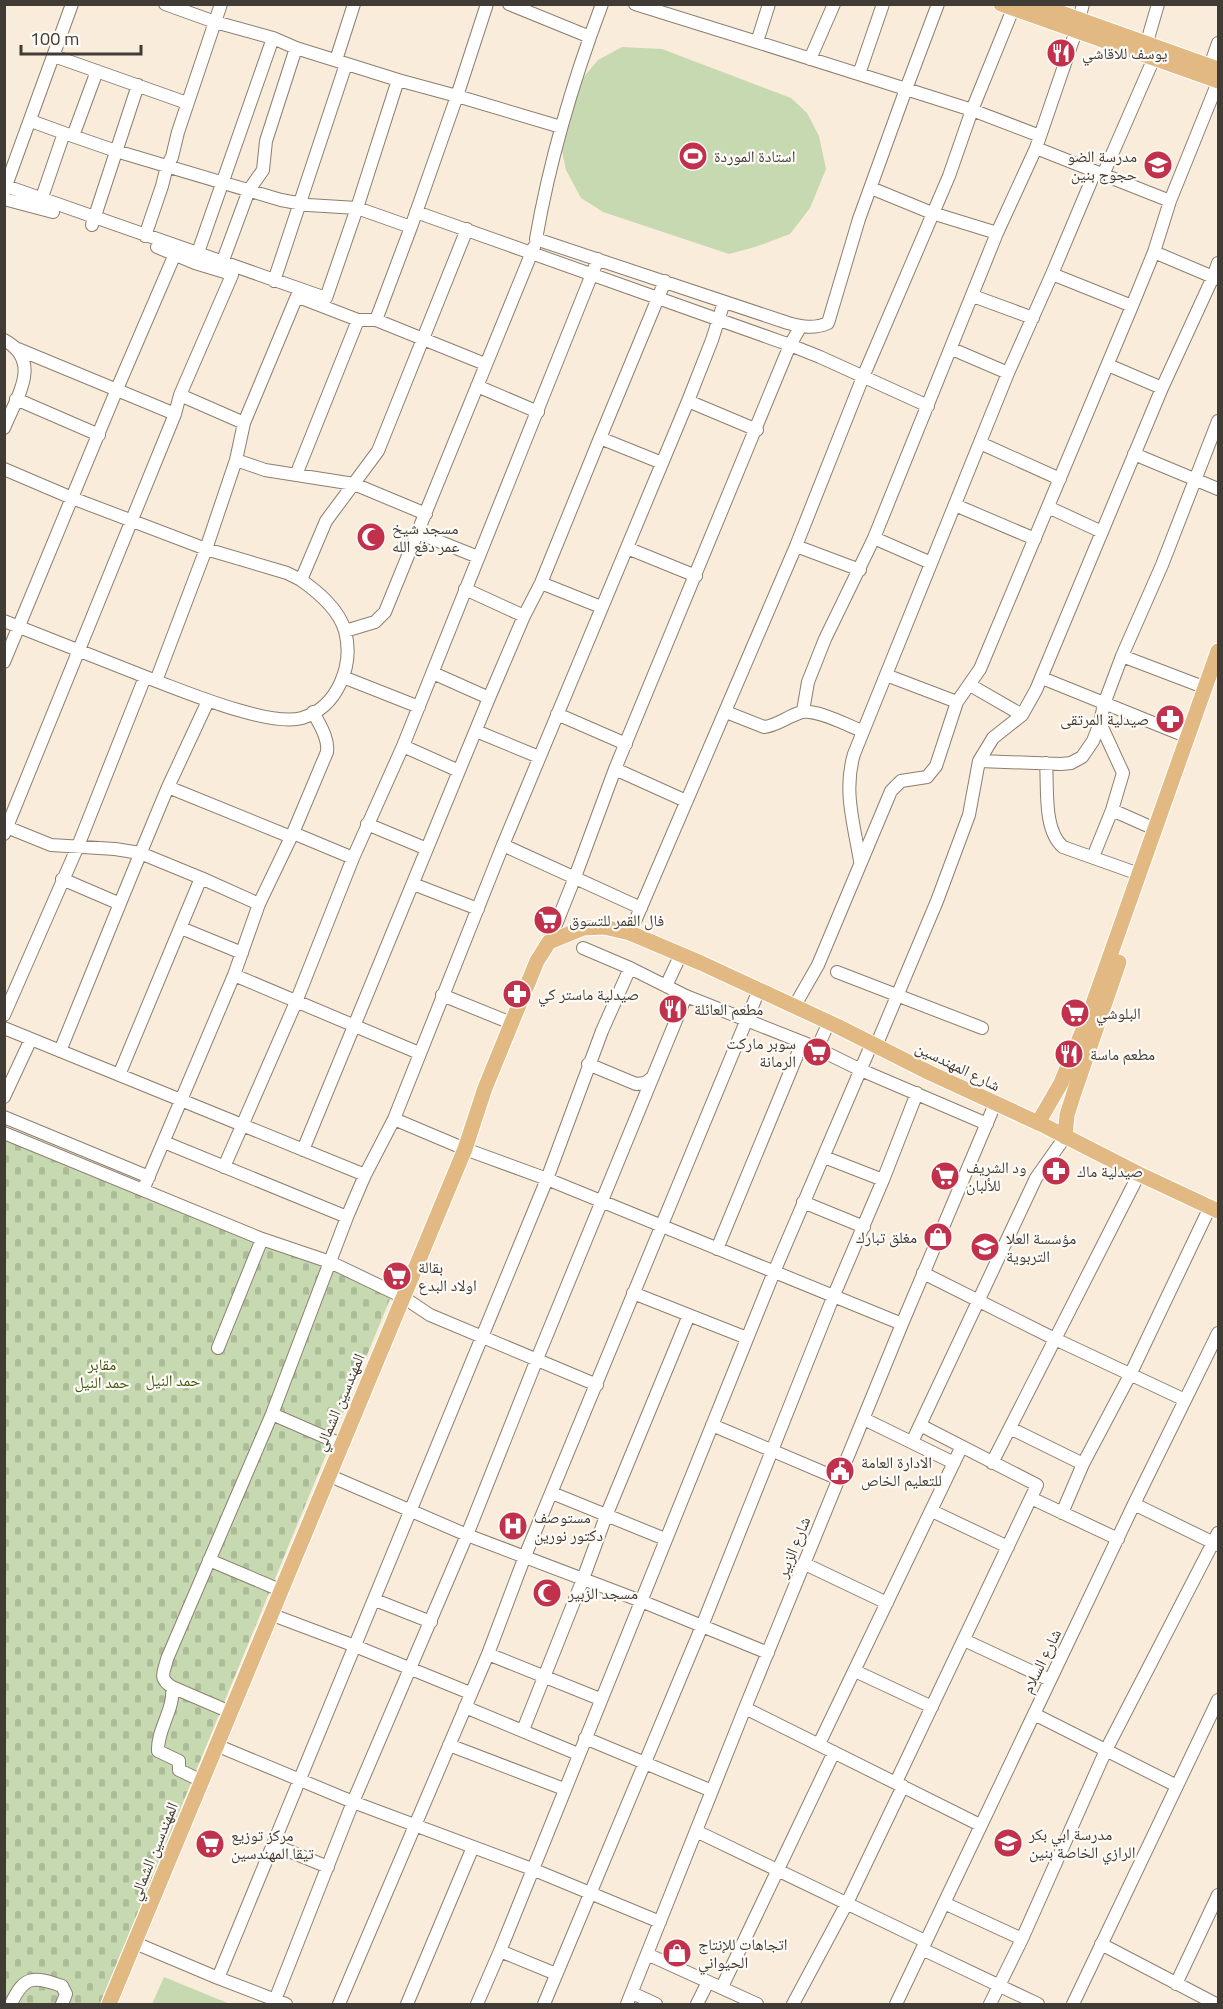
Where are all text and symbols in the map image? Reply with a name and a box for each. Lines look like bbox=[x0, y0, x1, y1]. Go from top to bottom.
scale bar bbox=[21, 18, 141, 56]
text: 100 m bbox=[30, 25, 79, 52]
restaurant icon: يوسف للاقاشي bbox=[1045, 37, 1077, 69]
place label: يوسف للاقاشي bbox=[1082, 41, 1168, 66]
sports icon: استادة الموردة bbox=[677, 140, 709, 172]
place label: استادة الموردة bbox=[714, 144, 795, 168]
place label: مدرسة الضو حجوج بنين bbox=[1068, 144, 1137, 186]
school or university icon: مدرسة الضو حجوج بنين bbox=[1142, 149, 1174, 181]
place label: مسجد شيخ عمر دفع الله bbox=[392, 516, 460, 558]
mosque icon: مسجد شيخ عمر دفع الله bbox=[355, 521, 387, 553]
pharmacy icon: صيدلية المرتقى bbox=[1154, 703, 1186, 735]
place label: صيدلية المرتقى bbox=[1060, 707, 1149, 731]
supermarket icon: فال القمر للتسوق bbox=[532, 904, 564, 936]
place label: فال القمر للتسوق bbox=[569, 908, 664, 932]
pharmacy icon: صيدلية ماستر كي bbox=[501, 978, 533, 1010]
place label: صيدلية ماستر كي bbox=[538, 982, 639, 1007]
restaurant icon: مطعم العائلة bbox=[657, 993, 689, 1025]
place label: مطعم العائلة bbox=[694, 997, 763, 1021]
supermarket icon: البلوشي bbox=[1059, 997, 1091, 1029]
place label: البلوشي bbox=[1096, 1001, 1141, 1026]
place label: سوبر ماركت الرمانة bbox=[726, 1031, 796, 1073]
street label: شارع المهندسين bbox=[912, 1035, 1004, 1097]
supermarket icon: سوبر ماركت الرمانة bbox=[801, 1036, 833, 1068]
restaurant icon: مطعم ماسة bbox=[1053, 1038, 1085, 1070]
place label: مطعم ماسة bbox=[1090, 1042, 1155, 1066]
place label: ود الشريف للألبان bbox=[966, 1155, 1026, 1197]
pharmacy icon: صيدلية ماك bbox=[1040, 1155, 1072, 1187]
place label: صيدلية ماك bbox=[1077, 1159, 1143, 1183]
supermarket icon: ود الشريف للألبان bbox=[929, 1160, 961, 1192]
shop icon: مغلق تبارك bbox=[922, 1221, 954, 1253]
place label: مغلق تبارك bbox=[856, 1225, 917, 1249]
place label: مؤسسة العلا التربوية bbox=[1006, 1226, 1076, 1268]
school or university icon: مؤسسة العلا التربوية bbox=[969, 1231, 1001, 1263]
place label: بقالة اولاد البدع bbox=[418, 1255, 477, 1297]
supermarket icon: بقالة اولاد البدع bbox=[381, 1260, 413, 1292]
street label: المهندسين الشمالي bbox=[308, 1349, 371, 1455]
park label: مقابر حمد النيل bbox=[75, 1352, 129, 1394]
park label: حمد النيل bbox=[146, 1368, 200, 1392]
place label: الادارة العامة للتعليم الخاص bbox=[861, 1450, 942, 1492]
public building icon: الادارة العامة للتعليم الخاص bbox=[824, 1455, 856, 1487]
place label: مستوصف دكتور نورين bbox=[534, 1505, 603, 1547]
hospital icon: مستوصف دكتور نورين bbox=[497, 1510, 529, 1542]
street label: شارع الزبير bbox=[769, 1513, 816, 1582]
mosque icon: مسجد الزبير bbox=[531, 1577, 563, 1609]
place label: مسجد الزبير bbox=[567, 1581, 638, 1605]
street label: شارع السلام bbox=[1015, 1625, 1067, 1697]
street label: المهندسين الشمالي bbox=[122, 1798, 185, 1904]
place label: مدرسة ابي بكر الرازي الخاصة بنين bbox=[1028, 1822, 1135, 1865]
place label: مركز توزيع تيقا المهندسين bbox=[231, 1823, 314, 1865]
school or university icon: مدرسة ابي بكر الرازي الخاصة بنين bbox=[992, 1827, 1024, 1859]
supermarket icon: مركز توزيع تيقا المهندسين bbox=[194, 1828, 226, 1860]
place label: اتجاهات للإنتاج الحيواني bbox=[698, 1932, 788, 1975]
shop icon: اتجاهات للإنتاج الحيواني bbox=[661, 1937, 693, 1969]

